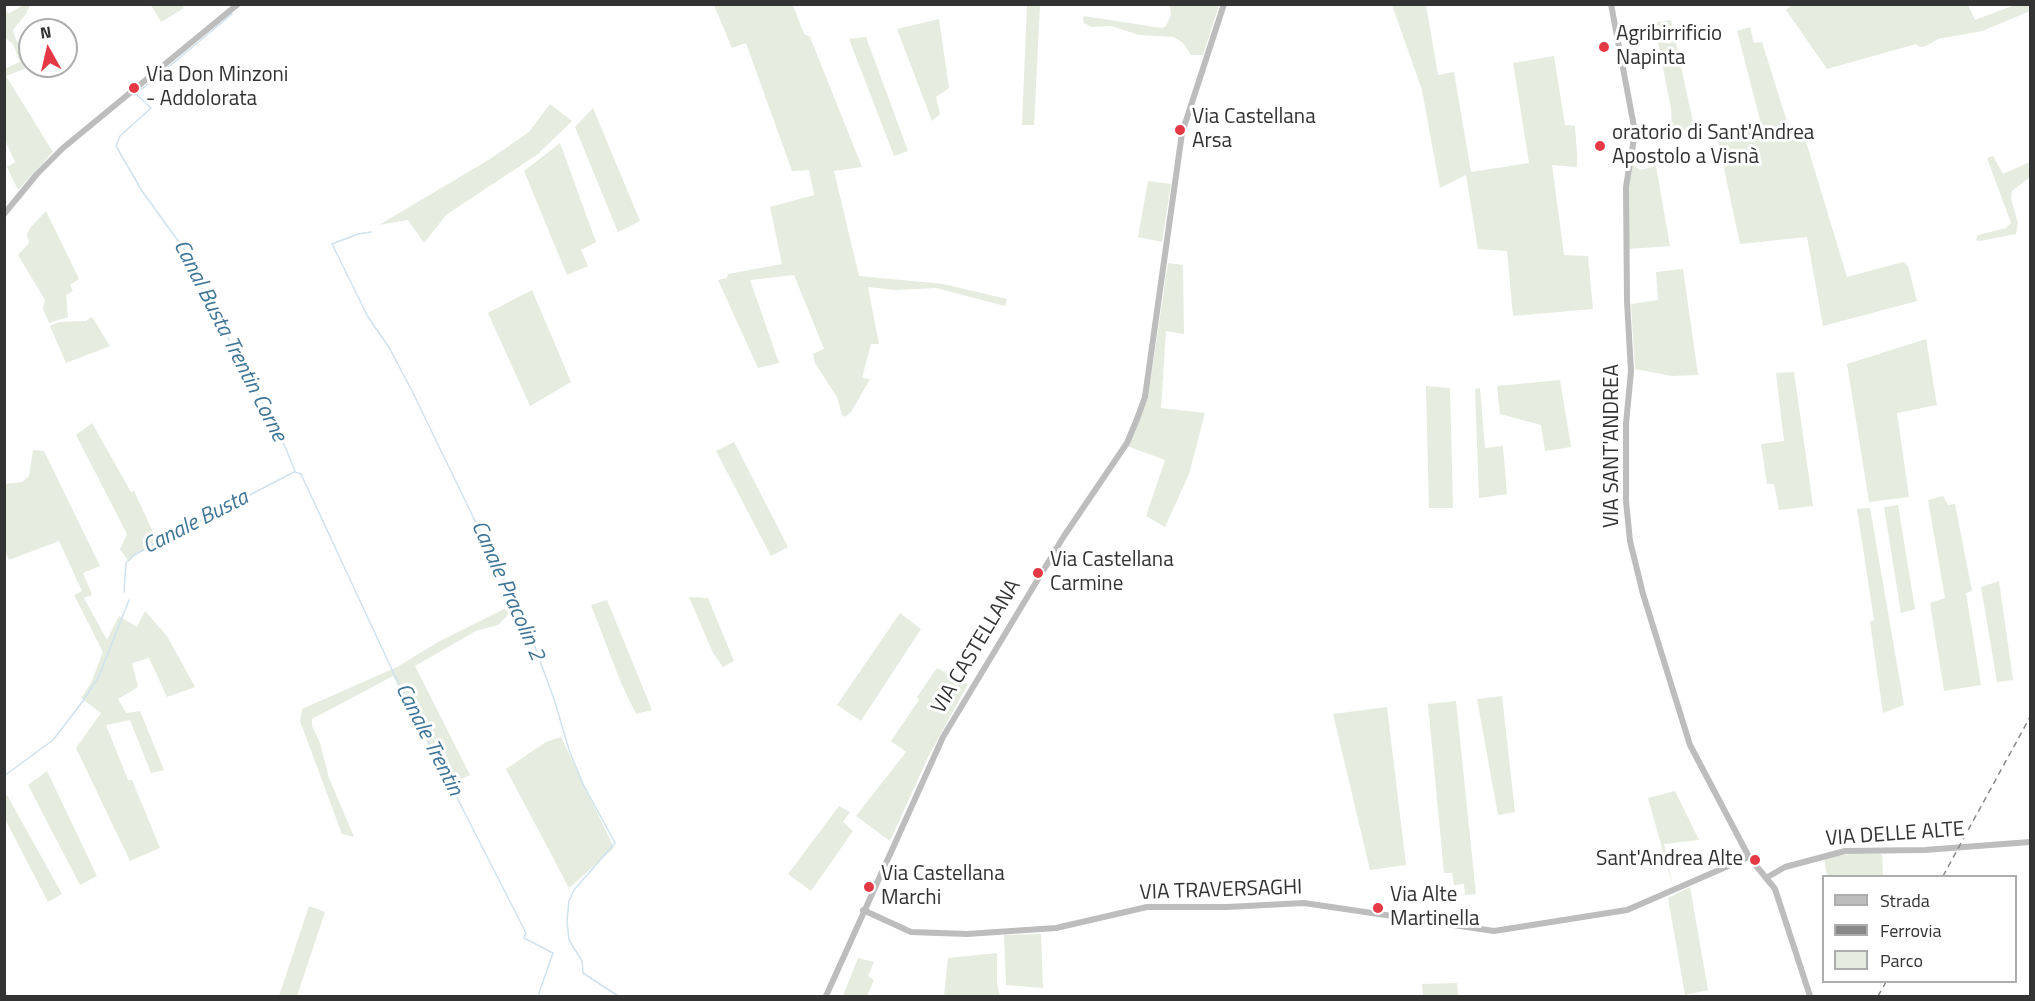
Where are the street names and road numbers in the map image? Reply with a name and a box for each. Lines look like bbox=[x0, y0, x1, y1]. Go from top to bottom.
street label: VIA SANT'ANDREA bbox=[1600, 364, 1626, 528]
street label: VIA CASTELLANA bbox=[927, 575, 1027, 719]
street label: VIA DELLE ALTE bbox=[1825, 818, 1965, 852]
street label: VIA TRAVERSAGHI bbox=[1139, 876, 1303, 906]

